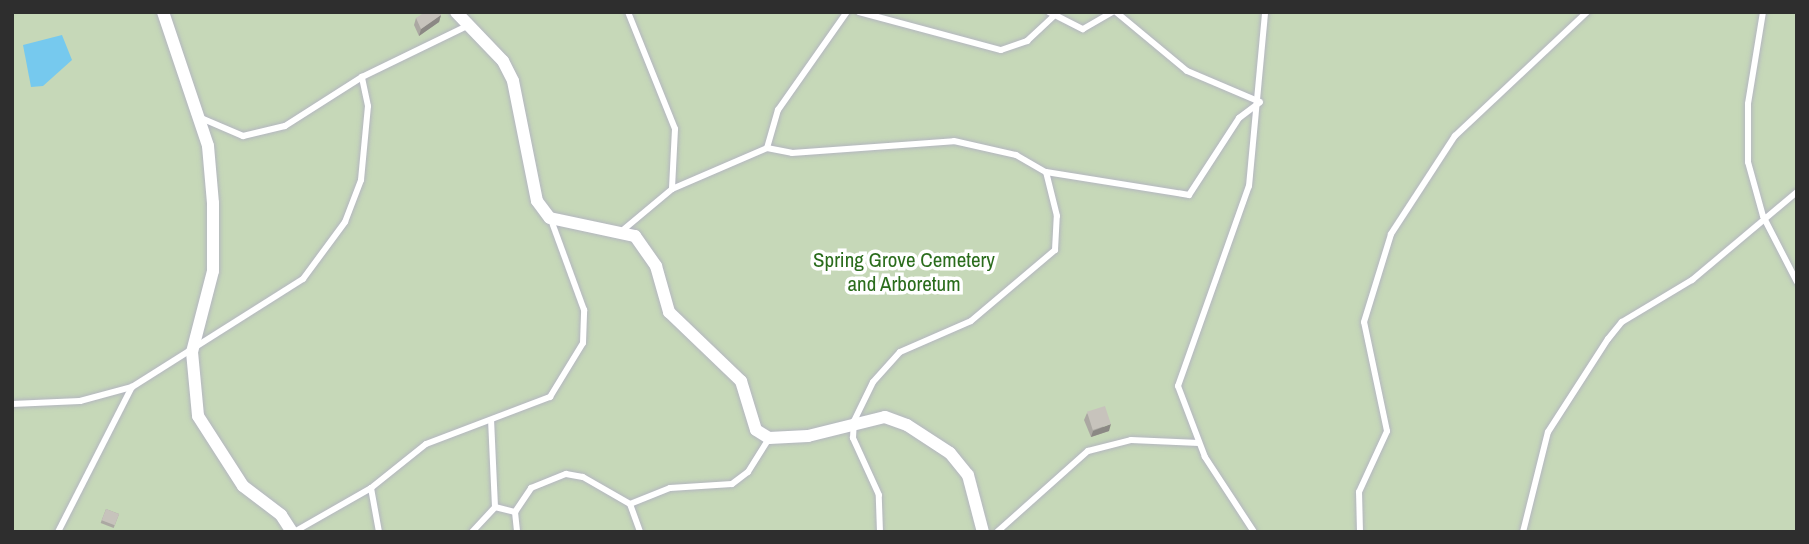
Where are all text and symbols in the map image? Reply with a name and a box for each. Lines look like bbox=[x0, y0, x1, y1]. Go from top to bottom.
park label: Spring Grove Cemetery and Arboretum bbox=[813, 247, 995, 297]

